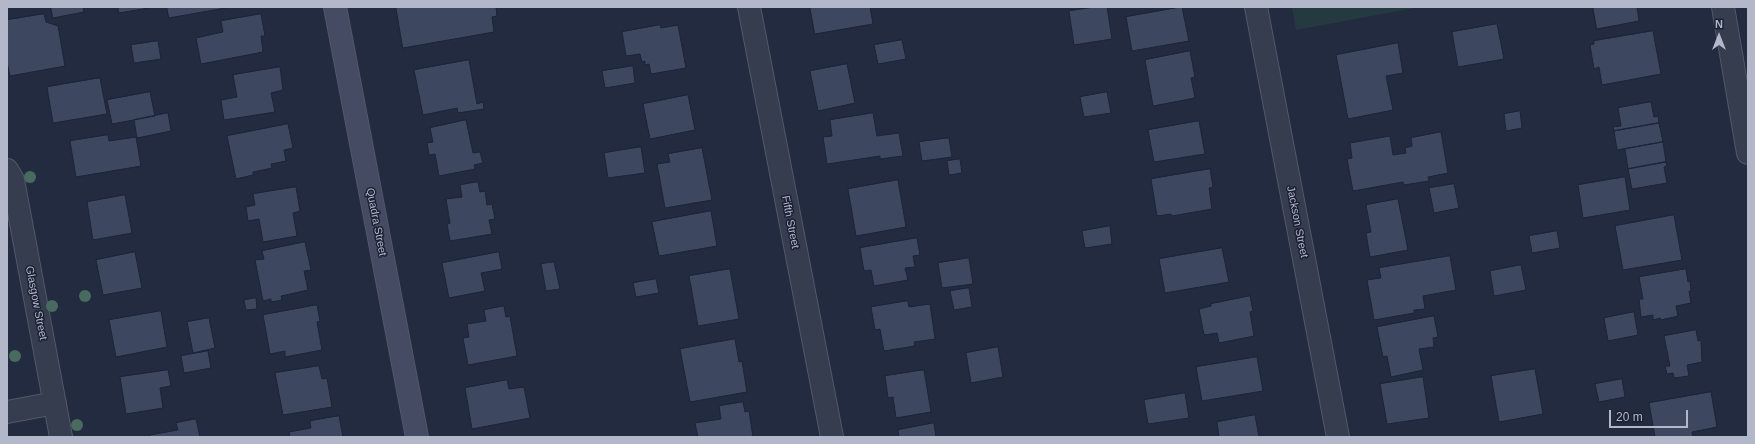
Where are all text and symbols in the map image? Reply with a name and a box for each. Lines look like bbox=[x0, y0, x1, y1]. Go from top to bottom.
north arrow bbox=[1699, 16, 1739, 56]
text: N bbox=[1715, 18, 1723, 30]
street label: Jackson Street bbox=[1284, 185, 1310, 259]
street label: Quadra Street bbox=[363, 187, 389, 257]
street label: Fifth Street bbox=[778, 194, 802, 250]
street label: Glasgow Street bbox=[22, 265, 50, 341]
scale bar bbox=[1611, 402, 1690, 428]
text: 20 m bbox=[1616, 410, 1643, 424]

